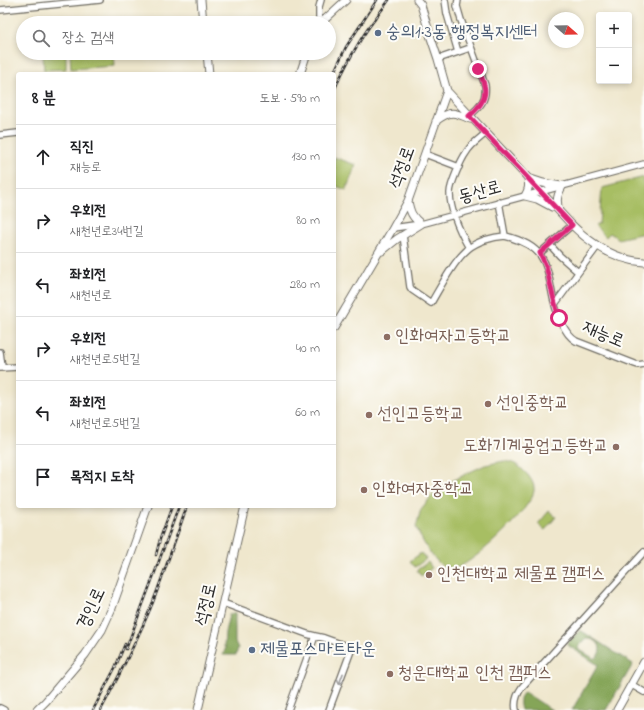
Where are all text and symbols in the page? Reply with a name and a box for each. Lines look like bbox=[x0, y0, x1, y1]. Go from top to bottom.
north arrow bbox=[548, 12, 584, 48]
map controls bbox=[596, 12, 632, 84]
button: + bbox=[596, 12, 632, 48]
search box bbox=[16, 16, 336, 60]
place label: 숭의1·3동 행정복지센터 bbox=[386, 20, 538, 46]
icon: search bbox=[30, 27, 52, 49]
text: 장소 검색 bbox=[62, 27, 114, 49]
marker: 숭의1·3동 행정복지센터 bbox=[373, 28, 383, 38]
button: − bbox=[596, 48, 632, 84]
route end bbox=[469, 60, 487, 78]
text: 8 분 bbox=[32, 86, 56, 111]
text: 도보 · 590 m bbox=[260, 89, 320, 108]
text: 직진 bbox=[70, 136, 94, 158]
street label: 석정로 bbox=[383, 143, 423, 193]
icon: ahead bbox=[32, 146, 54, 168]
text: 130 m bbox=[292, 147, 320, 166]
text: 재능로 bbox=[70, 158, 101, 177]
street label: 동산로 bbox=[456, 175, 504, 211]
text: 우회전 bbox=[70, 200, 106, 222]
icon: right bbox=[32, 210, 54, 232]
text: 80 m bbox=[296, 211, 320, 230]
text: 새천년로34번길 bbox=[70, 222, 144, 241]
text: 좌회전 bbox=[70, 264, 106, 286]
icon: left bbox=[32, 274, 54, 296]
text: 280 m bbox=[290, 275, 320, 294]
text: 새천년로 bbox=[70, 286, 112, 305]
route start bbox=[550, 309, 568, 327]
street label: 재능로 bbox=[578, 315, 628, 355]
place label: 인화여자고등학교 bbox=[395, 324, 511, 350]
text: 우회전 bbox=[70, 328, 106, 350]
marker: 인화여자고등학교 bbox=[382, 332, 392, 342]
icon: right bbox=[32, 338, 54, 360]
text: 40 m bbox=[296, 339, 320, 358]
text: 새천년로5번길 bbox=[70, 350, 140, 369]
place label: 선인중학교 bbox=[496, 391, 568, 417]
text: 좌회전 bbox=[70, 392, 106, 414]
marker: 선인중학교 bbox=[483, 399, 493, 409]
icon: left bbox=[32, 402, 54, 424]
place label: 선인고등학교 bbox=[377, 402, 464, 428]
text: 60 m bbox=[295, 403, 320, 422]
marker: 선인고등학교 bbox=[364, 410, 374, 420]
text: 새천년로5번길 bbox=[70, 414, 140, 433]
place label: 도화기계공업고등학교 bbox=[463, 434, 608, 460]
marker: 도화기계공업고등학교 bbox=[611, 442, 621, 452]
icon: arrive bbox=[32, 466, 54, 488]
text: 목적지 도착 bbox=[70, 466, 134, 488]
place label: 인화여자중학교 bbox=[372, 477, 473, 503]
marker: 인화여자중학교 bbox=[359, 485, 369, 495]
place label: 인천대학교 제물포 캠퍼스 bbox=[437, 562, 605, 588]
marker: 인천대학교 제물포 캠퍼스 bbox=[424, 570, 434, 580]
street label: 석정로 bbox=[189, 581, 225, 629]
street label: 경인로 bbox=[71, 584, 113, 634]
place label: 제물포스마트타운 bbox=[260, 637, 376, 663]
marker: 제물포스마트타운 bbox=[247, 645, 257, 655]
place label: 청운대학교 인천 캠퍼스 bbox=[398, 661, 552, 687]
marker: 청운대학교 인천 캠퍼스 bbox=[385, 669, 395, 679]
one-way arrow bbox=[336, 673, 344, 685]

